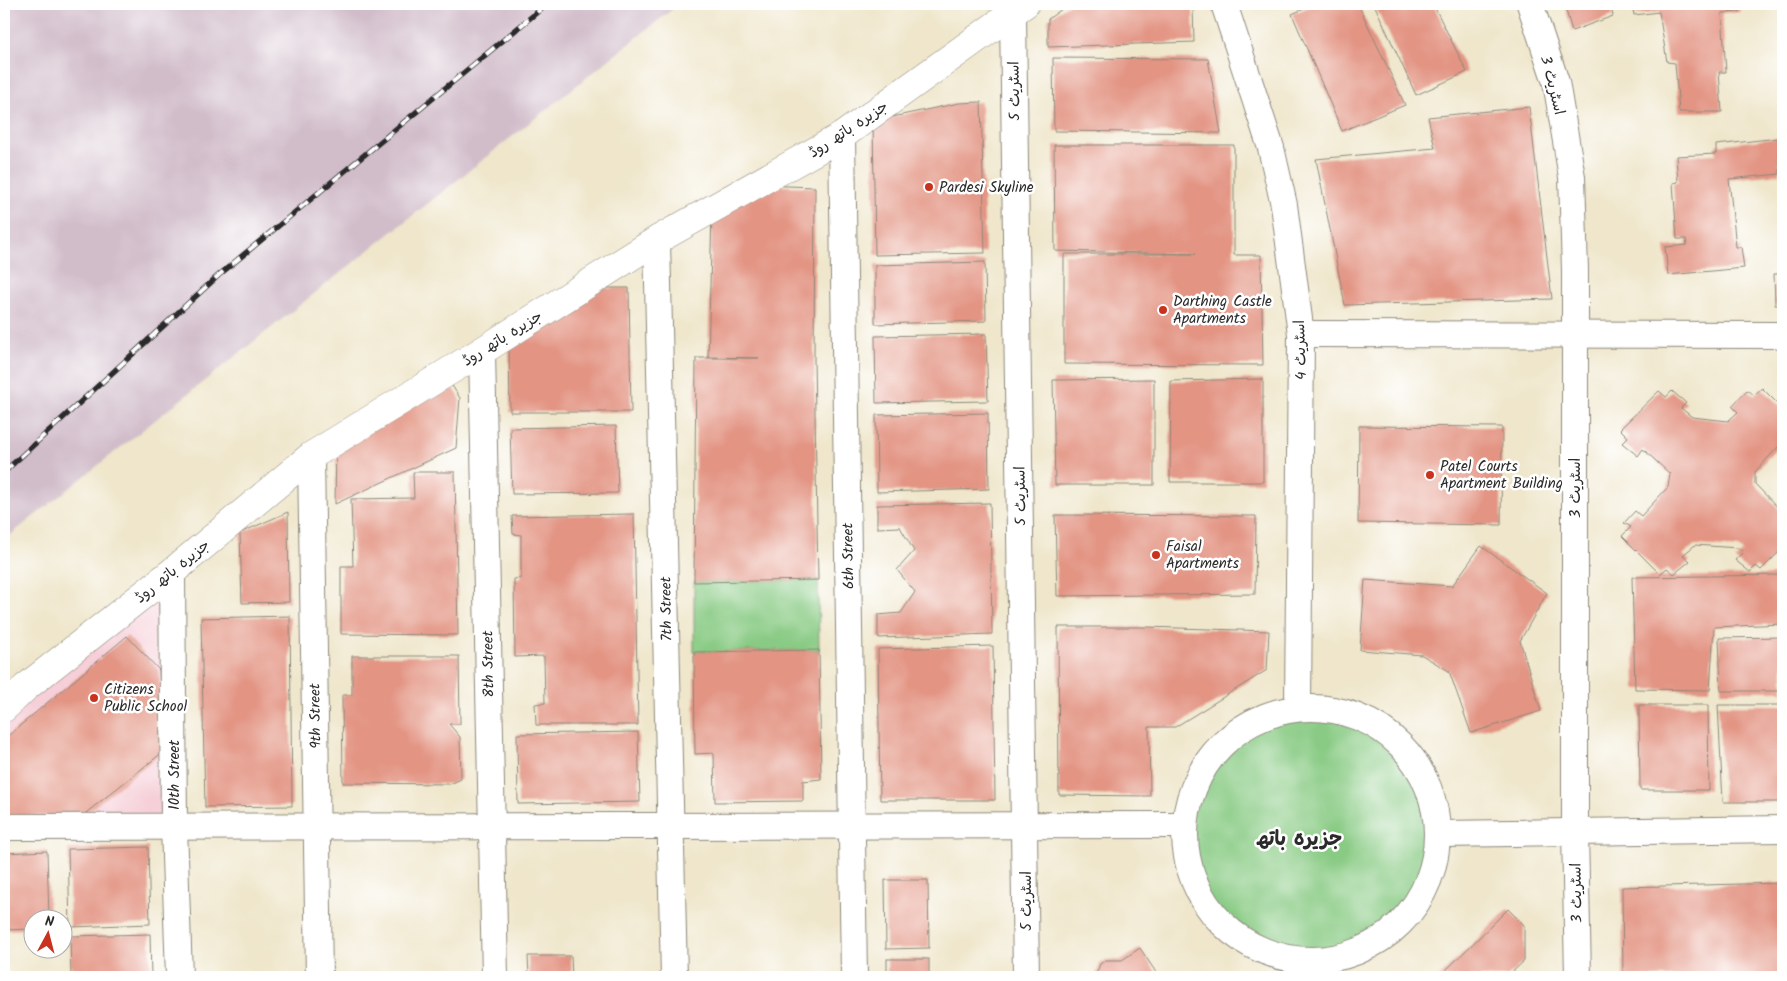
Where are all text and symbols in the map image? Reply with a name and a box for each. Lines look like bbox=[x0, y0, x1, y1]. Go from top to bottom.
street label: اسٹریٹ 3 bbox=[1533, 53, 1571, 117]
street label: اسٹریٹ 5 bbox=[1002, 61, 1028, 121]
street label: جزیرہ باتھ روڈ bbox=[804, 95, 893, 165]
place label: Pardesi Skyline bbox=[939, 176, 1034, 200]
marker: Pardesi Skyline bbox=[923, 181, 935, 193]
place label: Darthing Castle Apartments bbox=[1173, 290, 1272, 331]
marker: Darthing Castle Apartments bbox=[1157, 304, 1169, 316]
street label: جزیرہ باتھ روڈ bbox=[458, 305, 547, 373]
street label: اسٹریٹ 4 bbox=[1288, 320, 1314, 380]
place label: Patel Courts Apartment Building bbox=[1440, 455, 1563, 496]
street label: اسٹریٹ 3 bbox=[1564, 458, 1588, 518]
street label: اسٹریٹ 5 bbox=[1008, 466, 1034, 526]
marker: Patel Courts Apartment Building bbox=[1424, 469, 1436, 481]
street label: 6th Street bbox=[836, 522, 862, 589]
street label: جزیرہ باتھ روڈ bbox=[130, 534, 215, 610]
place label: Faisal Apartments bbox=[1166, 535, 1240, 576]
marker: Faisal Apartments bbox=[1150, 549, 1162, 561]
street label: 7th Street bbox=[654, 576, 680, 642]
street label: 8th Street bbox=[476, 630, 502, 698]
place label: Citizens Public School bbox=[104, 678, 187, 719]
street label: 9th Street bbox=[303, 683, 329, 749]
marker: Citizens Public School bbox=[88, 692, 100, 704]
street label: 10th Street bbox=[163, 740, 187, 810]
district label: جزیرہ باتھ bbox=[1256, 824, 1342, 856]
street label: اسٹریٹ 3 bbox=[1564, 863, 1590, 923]
street label: اسٹریٹ 5 bbox=[1015, 871, 1039, 931]
north arrow bbox=[22, 908, 72, 958]
text: N bbox=[44, 911, 55, 934]

